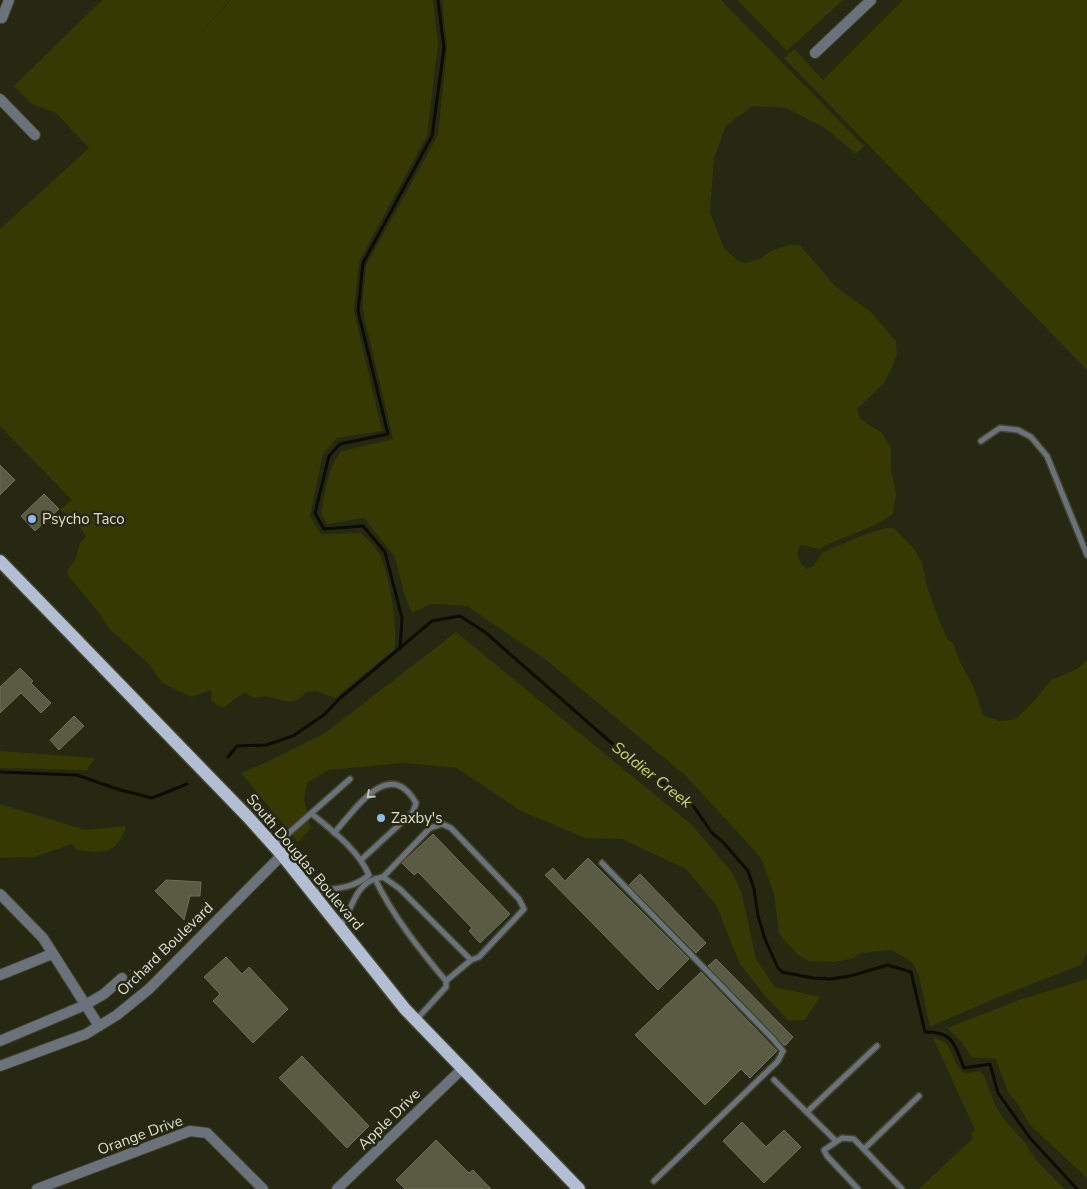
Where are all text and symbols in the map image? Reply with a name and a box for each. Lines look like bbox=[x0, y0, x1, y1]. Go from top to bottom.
place label: Psycho Taco bbox=[42, 509, 125, 529]
marker: Psycho Taco bbox=[26, 513, 38, 525]
water label: Soldier Creek bbox=[607, 737, 697, 814]
one-way arrow bbox=[367, 789, 376, 798]
street label: South Douglas Boulevard bbox=[242, 790, 368, 934]
place label: Zaxby's bbox=[391, 808, 442, 828]
marker: Zaxby's bbox=[375, 812, 387, 824]
street label: Orchard Boulevard bbox=[112, 898, 218, 1000]
street label: Apple Drive bbox=[353, 1084, 425, 1154]
street label: Orange Drive bbox=[95, 1110, 185, 1160]

